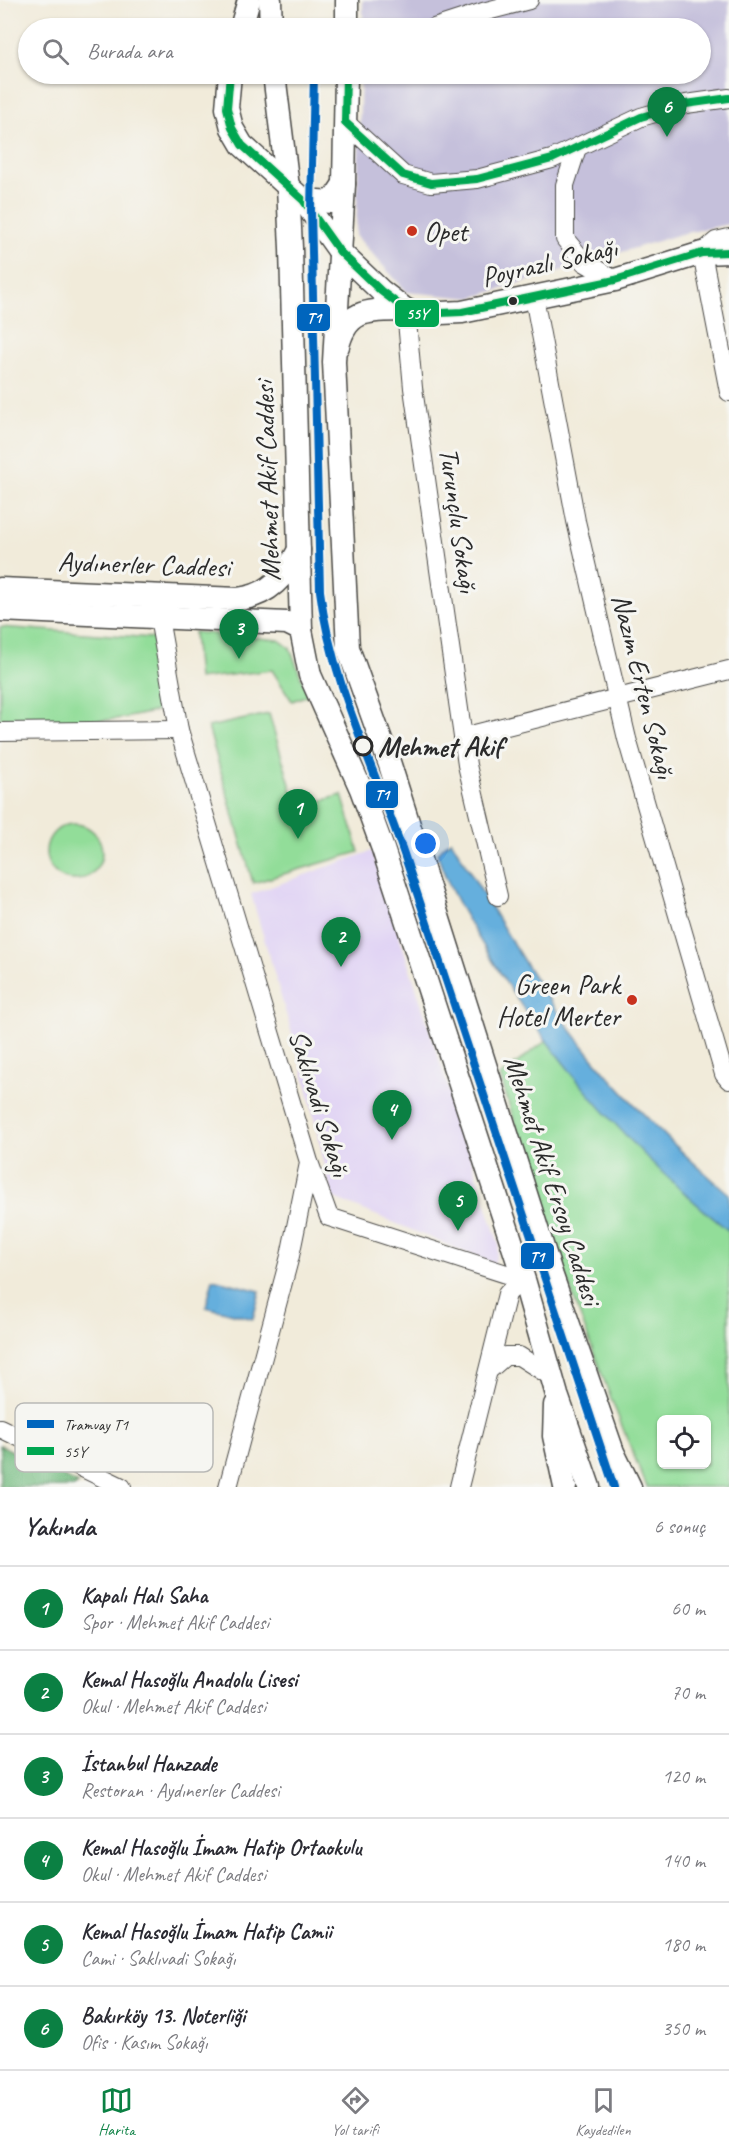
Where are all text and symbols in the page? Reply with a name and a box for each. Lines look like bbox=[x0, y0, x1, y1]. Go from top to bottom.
search box bbox=[18, 18, 711, 84]
icon: search bbox=[39, 35, 72, 68]
text: Burada ara bbox=[87, 37, 173, 65]
pin: 6 bbox=[648, 88, 686, 137]
place label: Opet bbox=[424, 214, 470, 249]
marker: Opet bbox=[405, 224, 419, 238]
street label: Poyrazlı Sokağı bbox=[478, 229, 622, 295]
unlabelled marker bbox=[507, 295, 519, 307]
line badge: 55Y bbox=[394, 299, 440, 328]
line badge: T1 bbox=[296, 303, 331, 332]
text: 55Y bbox=[406, 304, 432, 324]
text: T1 bbox=[307, 308, 323, 328]
street label: Mehmet Akif Caddesi bbox=[246, 377, 288, 582]
street label: Turunçlu Sokağı bbox=[432, 445, 487, 596]
street label: Aydınerler Caddesi bbox=[57, 543, 235, 585]
street label: Nazım Erten Sokağı bbox=[604, 590, 684, 783]
pin: 3 bbox=[220, 610, 258, 659]
place label: Mehmet Akif bbox=[378, 729, 509, 764]
marker: Mehmet Akif bbox=[353, 736, 373, 756]
line badge: T1 bbox=[365, 780, 399, 809]
text: T1 bbox=[375, 785, 391, 805]
pin: 1 bbox=[278, 790, 318, 839]
your location bbox=[411, 829, 440, 858]
pin: 2 bbox=[322, 918, 360, 967]
place label: Green Park Hotel Merter bbox=[497, 967, 623, 1034]
marker: Green Park Hotel Merter bbox=[625, 993, 639, 1007]
street label: Saklıvadi Sokağı bbox=[281, 1026, 359, 1182]
street label: Mehmet Akif Ersoy Caddesi bbox=[496, 1051, 611, 1313]
pin: 4 bbox=[372, 1090, 412, 1140]
pin: 5 bbox=[438, 1182, 478, 1231]
line badge: T1 bbox=[520, 1242, 555, 1270]
text: T1 bbox=[530, 1247, 546, 1267]
legend bbox=[15, 1403, 213, 1472]
text: Tramvay T1 bbox=[64, 1415, 129, 1435]
map controls bbox=[657, 1415, 711, 1469]
button: locate bbox=[657, 1415, 711, 1469]
text: 55Y bbox=[64, 1442, 89, 1462]
text: Yakında bbox=[24, 1510, 95, 1543]
text: 6 sonuç bbox=[654, 1514, 705, 1539]
text: Kapalı Halı Saha bbox=[81, 1582, 208, 1610]
text: 1 bbox=[39, 1596, 48, 1621]
text: 60 m bbox=[671, 1596, 705, 1621]
text: Spor · Mehmet Akif Caddesi bbox=[81, 1610, 269, 1635]
text: Kemal Hasoğlu Anadolu Lisesi bbox=[81, 1666, 297, 1694]
text: 2 bbox=[39, 1680, 48, 1705]
text: 70 m bbox=[671, 1680, 705, 1705]
text: Okul · Mehmet Akif Caddesi bbox=[81, 1694, 266, 1719]
text: İstanbul Hanzade bbox=[81, 1750, 217, 1778]
text: 3 bbox=[39, 1764, 48, 1789]
text: 120 m bbox=[662, 1764, 705, 1789]
text: Restoran · Aydınerler Caddesi bbox=[81, 1778, 280, 1803]
text: Kemal Hasoğlu İmam Hatip Ortaokulu bbox=[81, 1834, 361, 1862]
text: 4 bbox=[39, 1848, 48, 1873]
text: 140 m bbox=[662, 1848, 705, 1873]
text: Okul · Mehmet Akif Caddesi bbox=[81, 1862, 266, 1887]
text: Kemal Hasoğlu İmam Hatip Camii bbox=[81, 1918, 332, 1946]
text: 5 bbox=[39, 1932, 48, 1957]
text: 180 m bbox=[662, 1932, 705, 1957]
text: Cami · Saklıvadi Sokağı bbox=[81, 1946, 235, 1971]
text: Bakırköy 13. Noterliği bbox=[81, 2002, 245, 2030]
text: 6 bbox=[39, 2016, 48, 2041]
text: 350 m bbox=[662, 2016, 705, 2041]
text: Ofis · Kasım Sokağı bbox=[81, 2030, 208, 2055]
tab: Harita bbox=[98, 2084, 135, 2140]
tab: Yol tarifi bbox=[332, 2084, 379, 2140]
tab: Kaydedilen bbox=[575, 2084, 631, 2140]

